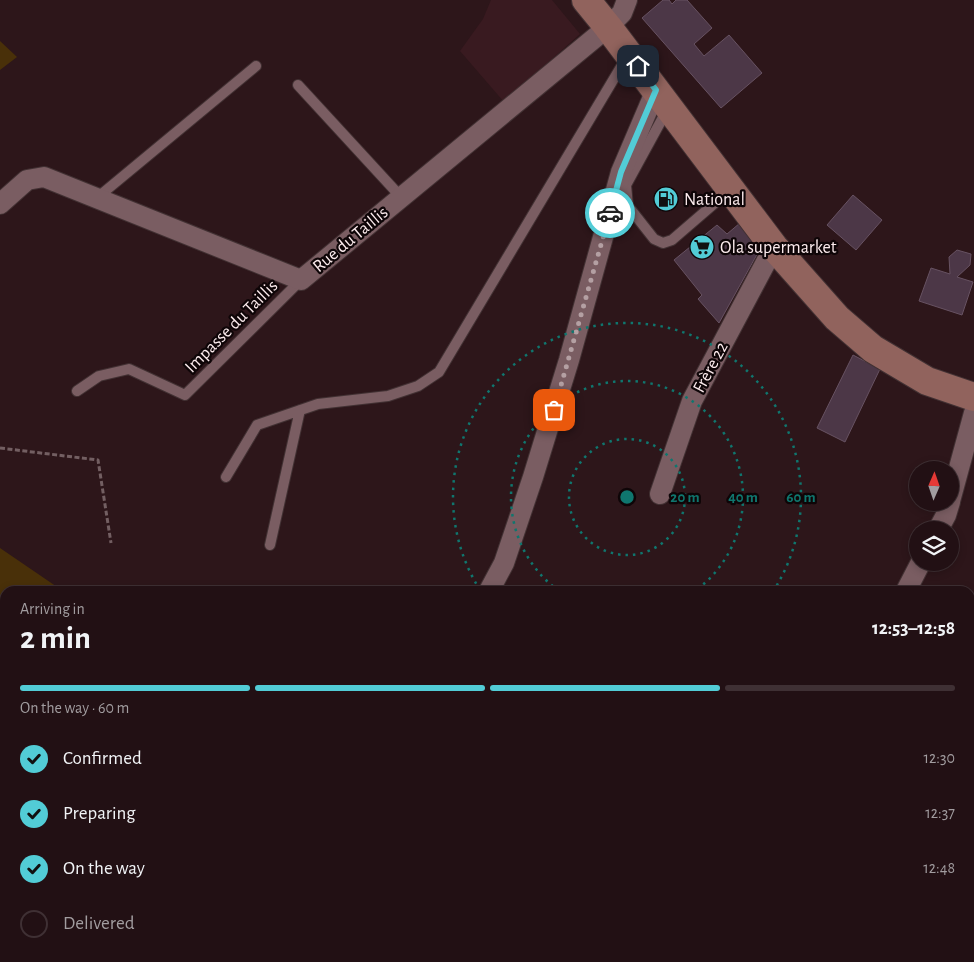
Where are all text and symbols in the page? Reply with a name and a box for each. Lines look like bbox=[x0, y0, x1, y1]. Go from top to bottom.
pin bbox=[617, 45, 659, 87]
icon: home bbox=[624, 52, 652, 80]
fuel station icon: National bbox=[653, 186, 679, 212]
courier bbox=[585, 188, 635, 238]
place label: National bbox=[684, 191, 745, 209]
icon: car bbox=[596, 199, 624, 227]
street label: Rue du Taillis bbox=[310, 203, 392, 276]
supermarket icon: Ola supermarket bbox=[689, 234, 715, 260]
place label: Ola supermarket bbox=[720, 239, 837, 257]
street label: Impasse du Taillis bbox=[182, 277, 281, 376]
street label: Frère 22 bbox=[690, 339, 732, 396]
pin bbox=[533, 389, 575, 431]
icon: bag bbox=[540, 396, 568, 424]
north arrow bbox=[909, 461, 959, 511]
map controls bbox=[909, 461, 959, 571]
centre of rings bbox=[618, 488, 636, 506]
text: 20 m bbox=[670, 490, 700, 505]
text: 40 m bbox=[728, 490, 758, 505]
text: 60 m bbox=[786, 490, 816, 505]
button: layers bbox=[909, 521, 959, 571]
text: Arriving in bbox=[20, 601, 85, 617]
text: 12:53–12:58 bbox=[872, 619, 955, 638]
text: 2 min bbox=[20, 622, 91, 654]
text: On the way · 60 m bbox=[20, 700, 129, 716]
icon: check bbox=[20, 745, 48, 773]
text: Confirmed bbox=[63, 749, 142, 768]
text: 12:30 bbox=[924, 750, 955, 766]
icon: check bbox=[20, 800, 48, 828]
text: Preparing bbox=[63, 804, 136, 823]
text: 12:37 bbox=[925, 805, 955, 821]
icon: check bbox=[20, 855, 48, 883]
text: On the way bbox=[63, 859, 145, 878]
text: 12:48 bbox=[923, 860, 955, 876]
text: Delivered bbox=[63, 914, 135, 933]

